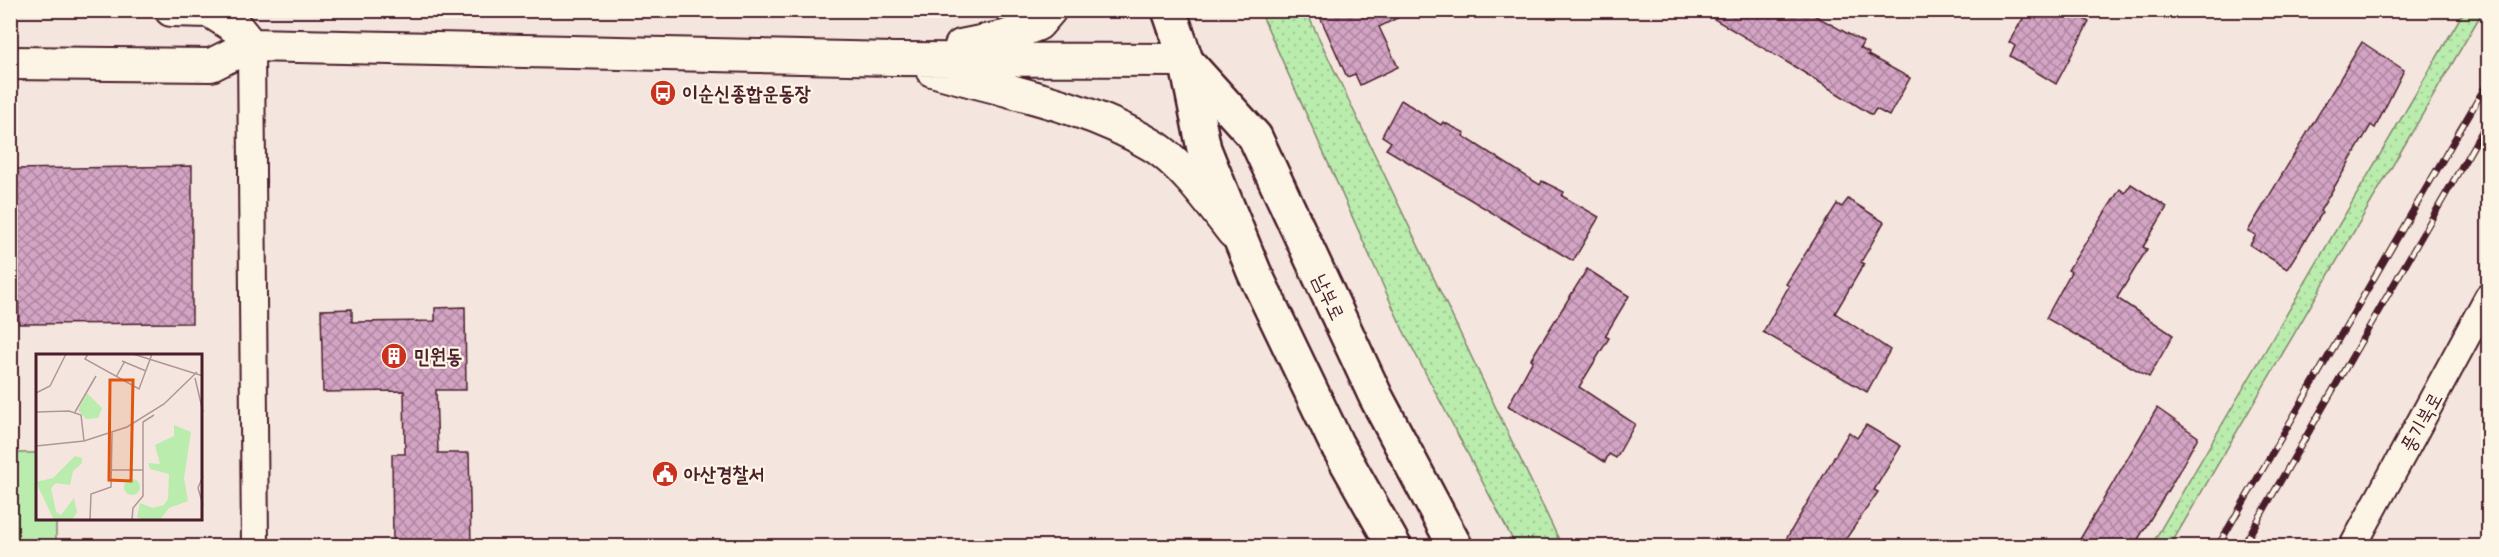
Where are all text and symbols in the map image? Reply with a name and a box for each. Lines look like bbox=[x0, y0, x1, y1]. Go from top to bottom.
bus stop icon: 이순신종합운동장 bbox=[648, 78, 678, 108]
place label: 이순신종합운동장 bbox=[682, 82, 811, 110]
street label: 남부로 bbox=[1303, 270, 1349, 326]
building icon: 민원동 bbox=[379, 341, 409, 371]
place label: 민원동 bbox=[414, 345, 462, 373]
inset map bbox=[36, 354, 202, 521]
street label: 풍기북로 bbox=[2396, 389, 2451, 458]
public building icon: 아산경찰서 bbox=[650, 459, 680, 489]
place label: 아산경찰서 bbox=[684, 463, 764, 491]

